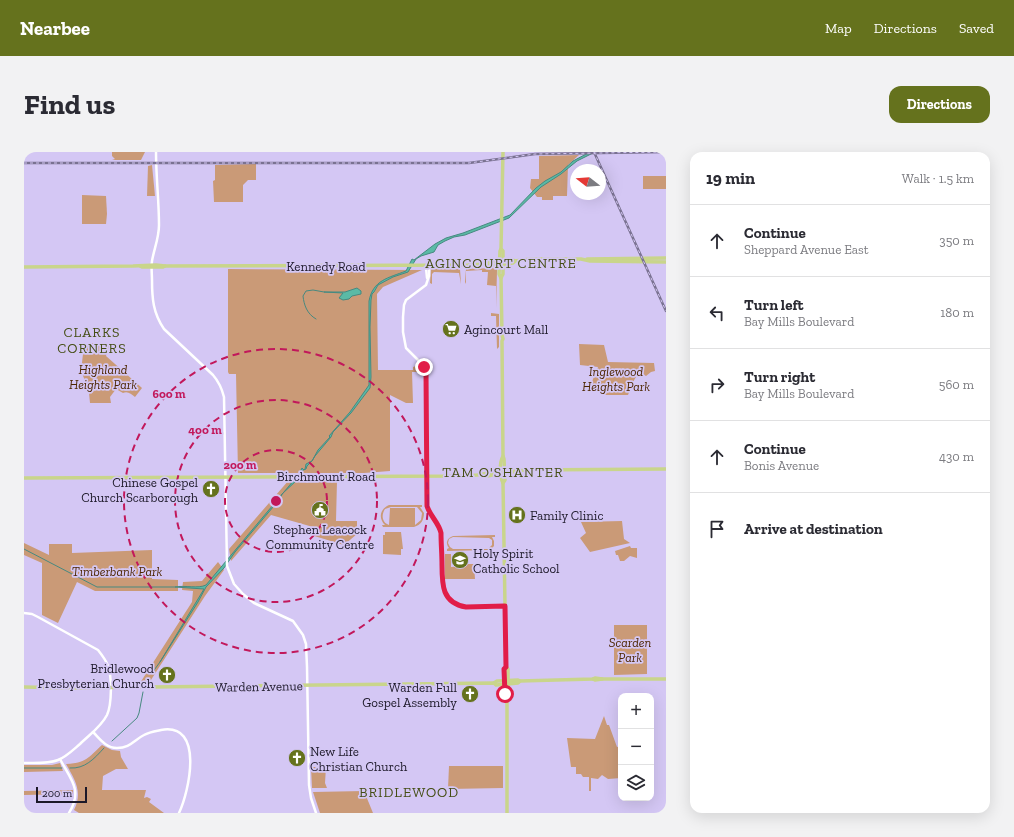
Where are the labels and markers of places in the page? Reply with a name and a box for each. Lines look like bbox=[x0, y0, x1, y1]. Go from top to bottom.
supermarket icon: Agincourt Mall bbox=[441, 319, 461, 339]
place label: Agincourt Mall bbox=[464, 322, 549, 337]
place label: Chinese Gospel Church Scarborough bbox=[81, 475, 199, 505]
church icon: Chinese Gospel Church Scarborough bbox=[201, 479, 221, 499]
centre of rings bbox=[269, 494, 283, 508]
public building icon: Stephen Leacock Community Centre bbox=[310, 500, 330, 520]
hospital icon: Family Clinic bbox=[507, 505, 527, 525]
place label: Family Clinic bbox=[530, 508, 603, 523]
place label: Stephen Leacock Community Centre bbox=[266, 522, 374, 552]
place label: Holy Spirit Catholic School bbox=[473, 546, 560, 576]
school or university icon: Holy Spirit Catholic School bbox=[450, 550, 470, 570]
place label: Bridlewood Presbyterian Church bbox=[37, 661, 155, 691]
church icon: Bridlewood Presbyterian Church bbox=[157, 665, 177, 685]
place label: Warden Full Gospel Assembly bbox=[362, 680, 458, 710]
church icon: Warden Full Gospel Assembly bbox=[460, 684, 480, 704]
place label: New Life Christian Church bbox=[310, 744, 408, 774]
church icon: New Life Christian Church bbox=[287, 748, 307, 768]

